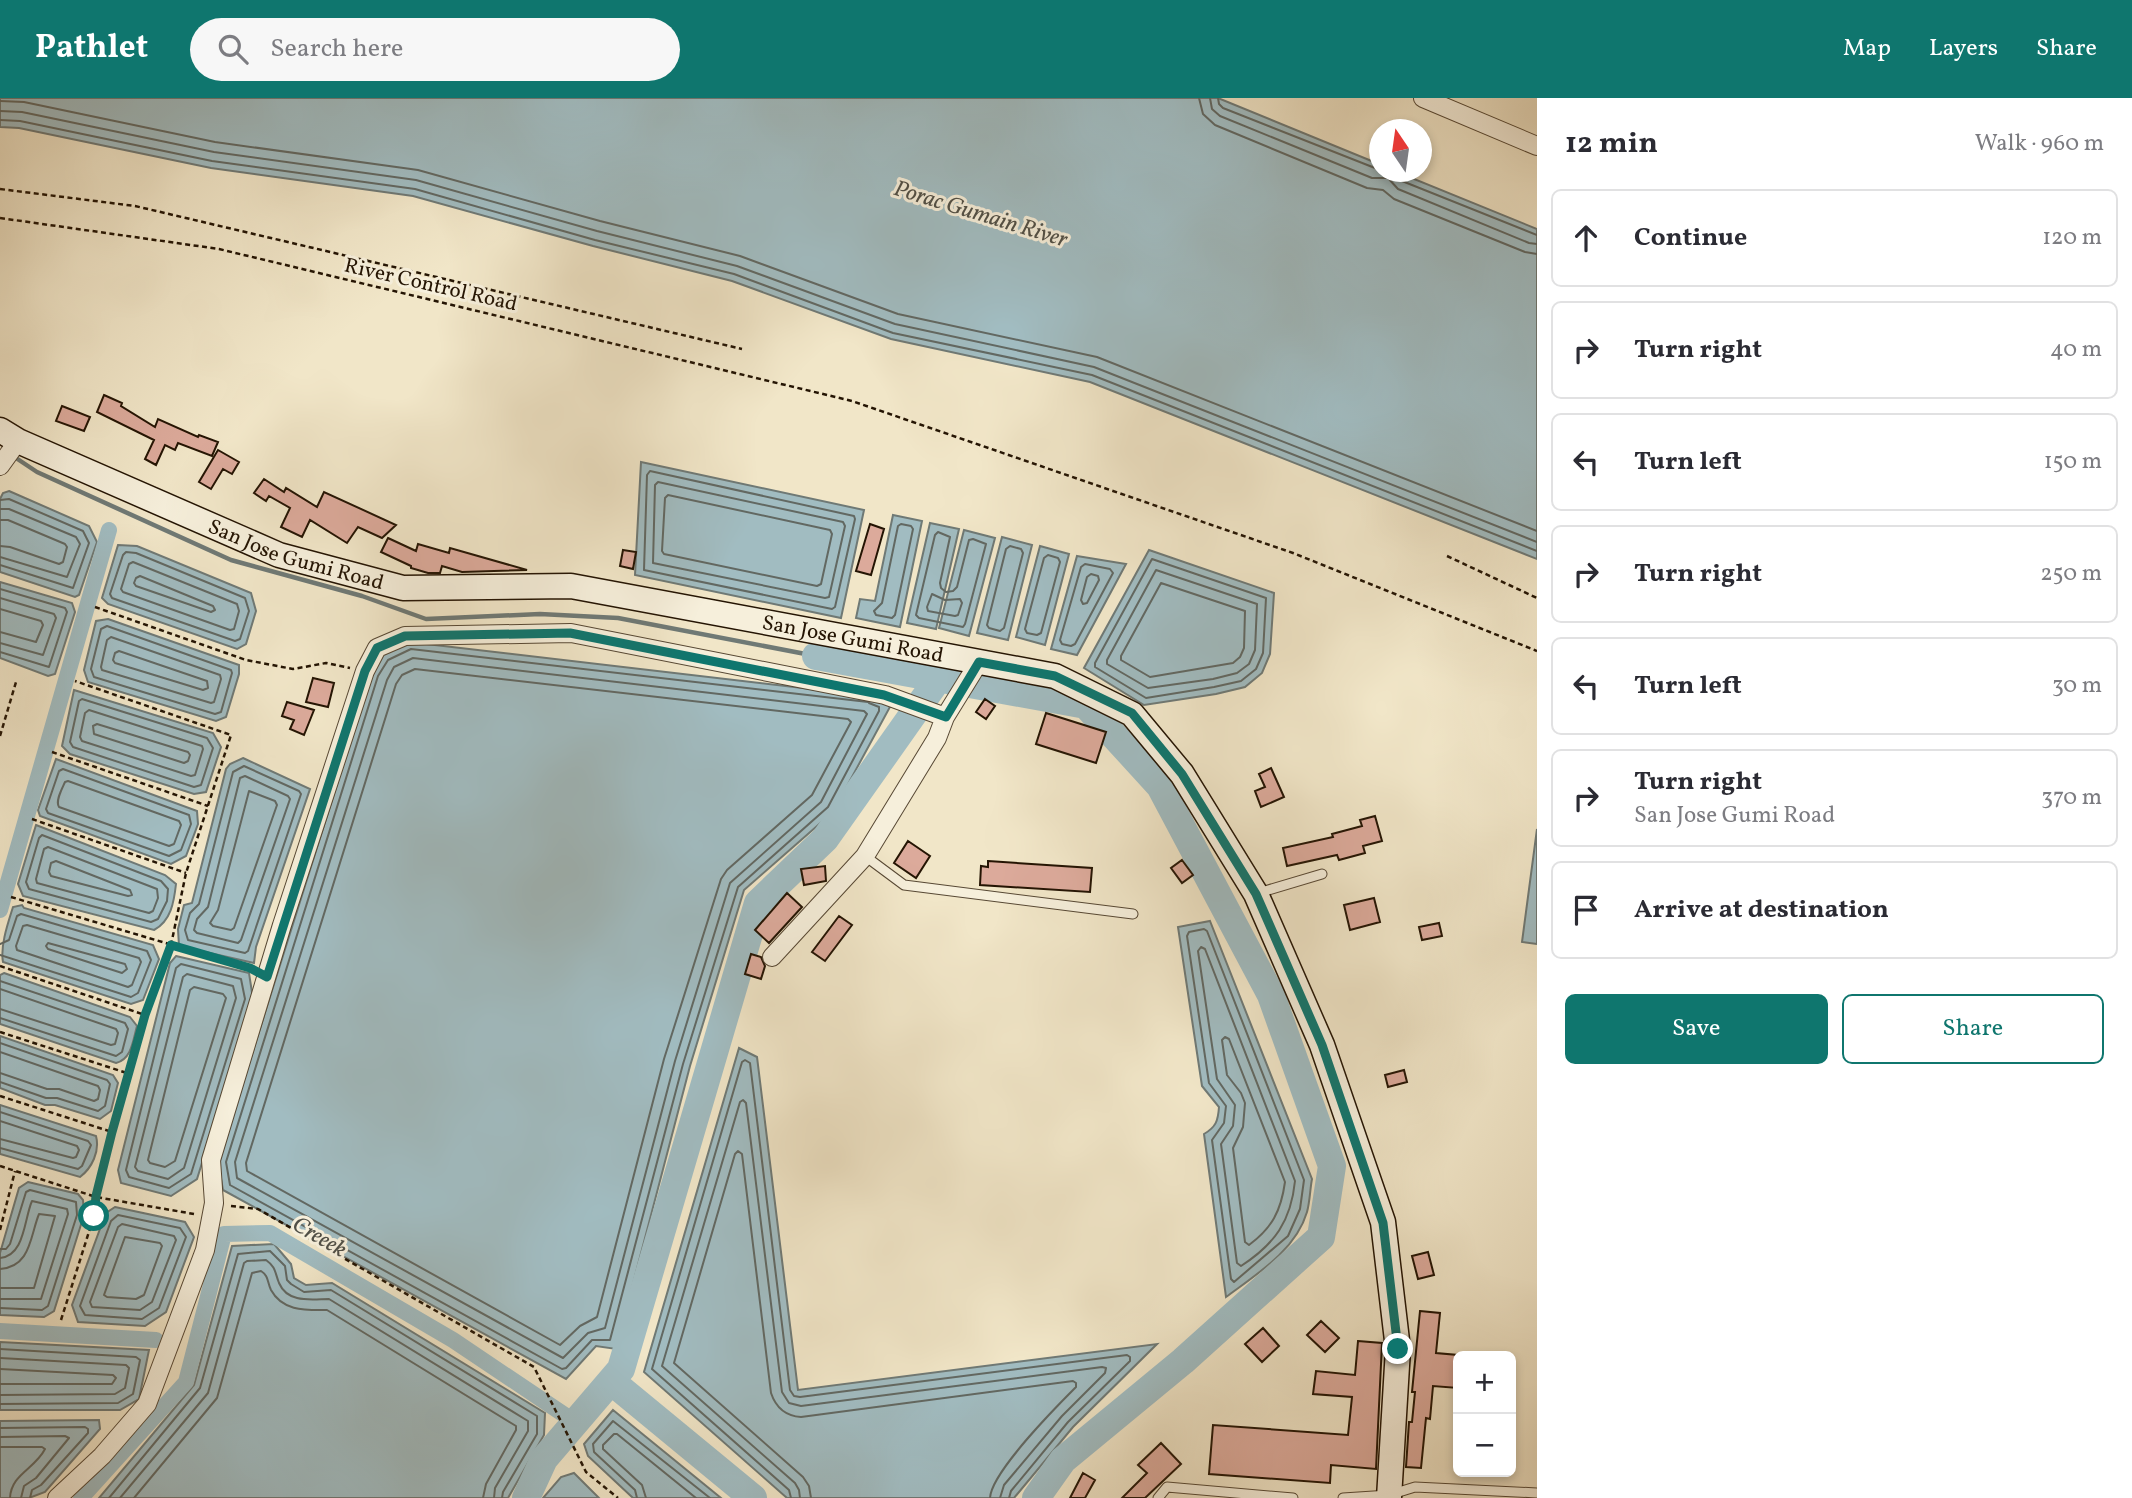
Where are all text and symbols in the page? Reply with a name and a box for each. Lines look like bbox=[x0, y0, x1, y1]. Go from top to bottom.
search box bbox=[190, 18, 680, 81]
text: Pathlet bbox=[35, 26, 148, 72]
icon: search bbox=[214, 30, 252, 68]
text: Search here bbox=[270, 31, 403, 67]
text: Map bbox=[1843, 32, 1891, 66]
text: Layers bbox=[1929, 32, 1998, 66]
text: Share bbox=[2036, 32, 2097, 66]
north arrow bbox=[1369, 119, 1432, 182]
text: 12 min bbox=[1565, 123, 1658, 165]
text: Walk · 960 m bbox=[1975, 128, 2104, 160]
water label: Porac Gumain River bbox=[889, 173, 1072, 257]
icon: ahead bbox=[1567, 219, 1605, 257]
text: Continue bbox=[1634, 220, 1747, 256]
text: 120 m bbox=[2042, 222, 2102, 254]
street label: River Control Road bbox=[341, 251, 520, 319]
icon: right bbox=[1567, 331, 1605, 369]
text: Turn right bbox=[1634, 332, 1762, 368]
text: 40 m bbox=[2050, 334, 2102, 366]
icon: left bbox=[1567, 443, 1605, 481]
text: Turn left bbox=[1634, 444, 1742, 480]
text: 150 m bbox=[2044, 446, 2102, 478]
street label: San Jose Gumi Road bbox=[203, 513, 387, 598]
icon: right bbox=[1567, 555, 1605, 593]
text: Turn right bbox=[1634, 556, 1762, 592]
text: 250 m bbox=[2040, 558, 2102, 590]
street label: San Jose Gumi Road bbox=[760, 609, 946, 671]
icon: left bbox=[1567, 667, 1605, 705]
text: Turn left bbox=[1634, 668, 1742, 704]
text: 30 m bbox=[2052, 670, 2102, 702]
text: Turn right bbox=[1634, 764, 1762, 800]
icon: right bbox=[1567, 779, 1605, 817]
text: 370 m bbox=[2041, 782, 2102, 814]
text: San Jose Gumi Road bbox=[1634, 800, 1835, 832]
icon: arrive bbox=[1567, 891, 1605, 929]
text: Arrive at destination bbox=[1634, 892, 1889, 928]
button: Save bbox=[1565, 994, 1828, 1064]
button: Share bbox=[1842, 994, 2104, 1064]
route start bbox=[78, 1200, 109, 1231]
water label: Creeek bbox=[286, 1209, 353, 1266]
route end bbox=[1382, 1333, 1413, 1364]
map controls bbox=[1453, 1351, 1516, 1477]
button: + bbox=[1453, 1351, 1516, 1414]
button: − bbox=[1453, 1414, 1516, 1477]

